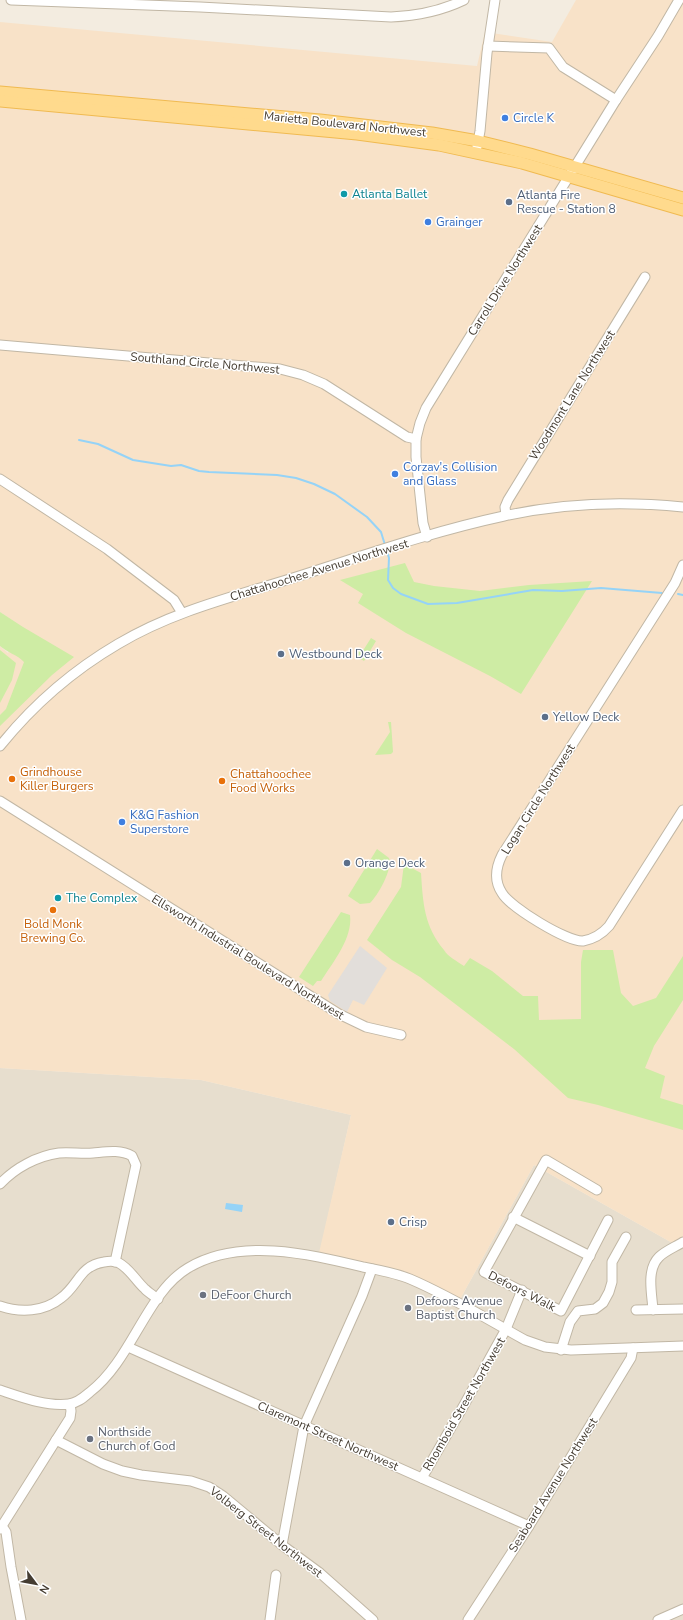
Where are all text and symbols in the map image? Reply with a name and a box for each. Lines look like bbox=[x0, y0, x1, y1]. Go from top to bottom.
street label: Marietta Boulevard Northwest bbox=[263, 108, 428, 141]
place label: Circle K bbox=[513, 110, 555, 126]
marker: Circle K bbox=[500, 113, 510, 123]
place label: Atlanta Ballet bbox=[352, 186, 428, 202]
place label: Atlanta Fire Rescue - Station 8 bbox=[517, 187, 616, 217]
marker: Atlanta Ballet bbox=[339, 189, 349, 199]
marker: Atlanta Fire Rescue - Station 8 bbox=[504, 197, 514, 207]
place label: Grainger bbox=[436, 214, 483, 230]
marker: Grainger bbox=[423, 217, 433, 227]
street label: Carroll Drive Northwest bbox=[464, 221, 546, 339]
street label: Woodmont Lane Northwest bbox=[525, 326, 619, 463]
street label: Southland Circle Northwest bbox=[130, 349, 281, 378]
place label: Corzav's Collision and Glass bbox=[403, 459, 497, 489]
marker: Corzav's Collision and Glass bbox=[390, 469, 400, 479]
street label: Chattahoochee Avenue Northwest bbox=[228, 535, 411, 605]
place label: Westbound Deck bbox=[289, 646, 383, 662]
marker: Westbound Deck bbox=[276, 649, 286, 659]
place label: Yellow Deck bbox=[552, 709, 620, 725]
marker: Yellow Deck bbox=[540, 712, 550, 722]
street label: Logan Circle Northwest bbox=[497, 740, 579, 857]
place label: Grindhouse Killer Burgers bbox=[20, 764, 94, 794]
place label: Chattahoochee Food Works bbox=[230, 766, 311, 796]
marker: Grindhouse Killer Burgers bbox=[7, 774, 17, 784]
marker: Chattahoochee Food Works bbox=[217, 776, 227, 786]
place label: K&G Fashion Superstore bbox=[130, 807, 199, 837]
marker: K&G Fashion Superstore bbox=[117, 817, 127, 827]
place label: Orange Deck bbox=[355, 855, 426, 871]
marker: Orange Deck bbox=[342, 858, 352, 868]
place label: The Complex bbox=[66, 890, 138, 906]
street label: Ellsworth Industrial Boulevard Northwest bbox=[149, 891, 348, 1024]
marker: The Complex bbox=[53, 893, 63, 903]
marker: Bold Monk Brewing Co. bbox=[48, 905, 58, 915]
place label: Bold Monk Brewing Co. bbox=[20, 916, 86, 946]
place label: Crisp bbox=[399, 1214, 427, 1230]
marker: Crisp bbox=[386, 1217, 396, 1227]
street label: Defoors Walk bbox=[485, 1267, 559, 1315]
place label: DeFoor Church bbox=[211, 1287, 292, 1303]
marker: DeFoor Church bbox=[198, 1290, 208, 1300]
place label: Defoors Avenue Baptist Church bbox=[416, 1293, 502, 1323]
marker: Defoors Avenue Baptist Church bbox=[403, 1303, 413, 1313]
street label: Rhomboid Street Northwest bbox=[419, 1334, 509, 1474]
street label: Claremont Street Northwest bbox=[255, 1398, 402, 1475]
street label: Seaboard Avenue Northwest bbox=[505, 1414, 601, 1555]
place label: Northside Church of God bbox=[98, 1424, 175, 1454]
marker: Northside Church of God bbox=[85, 1434, 95, 1444]
street label: Volberg Street Northwest bbox=[206, 1482, 326, 1582]
north arrow bbox=[16, 1564, 56, 1604]
text: N bbox=[36, 1582, 53, 1597]

